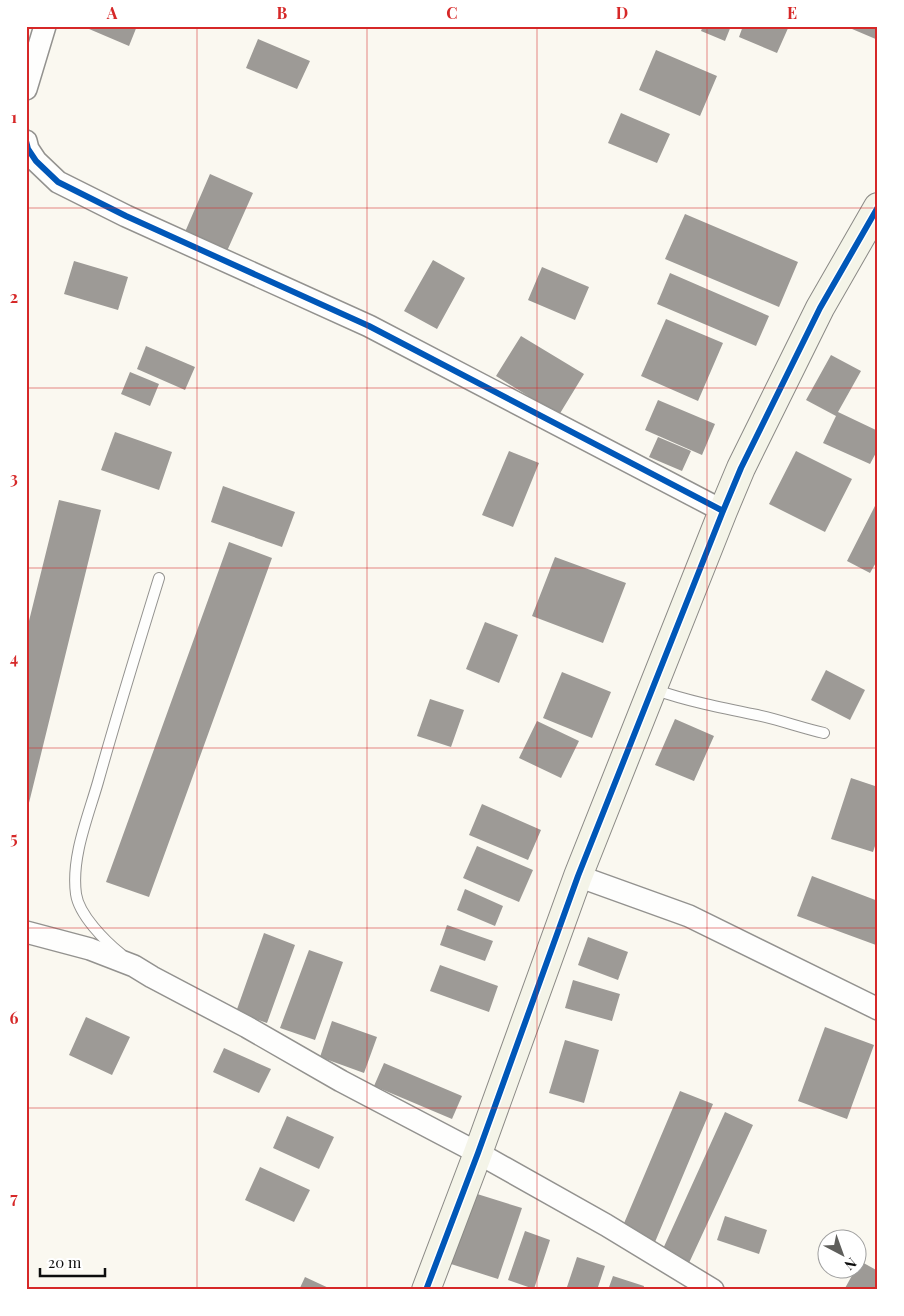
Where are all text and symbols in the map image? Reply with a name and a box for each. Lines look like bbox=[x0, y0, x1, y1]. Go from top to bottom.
text: A bbox=[106, 2, 118, 23]
text: B bbox=[277, 2, 288, 23]
text: C bbox=[446, 2, 458, 23]
text: D bbox=[616, 2, 628, 23]
text: E bbox=[787, 2, 797, 23]
text: 1 bbox=[11, 106, 17, 127]
text: 2 bbox=[10, 286, 18, 307]
text: 3 bbox=[10, 467, 18, 488]
text: 4 bbox=[10, 647, 18, 668]
text: 5 bbox=[10, 827, 18, 848]
text: 6 bbox=[10, 1007, 19, 1028]
text: 7 bbox=[10, 1187, 18, 1208]
north arrow bbox=[816, 1228, 866, 1278]
scale bar bbox=[40, 1246, 105, 1278]
text: 20 m bbox=[48, 1252, 82, 1272]
text: N bbox=[841, 1254, 861, 1275]

